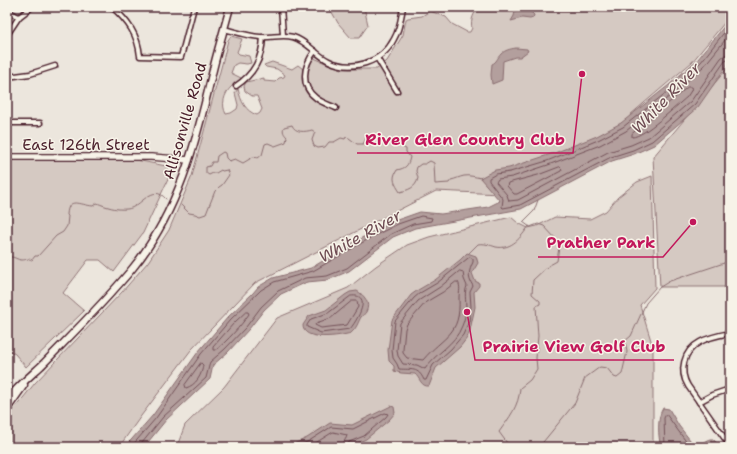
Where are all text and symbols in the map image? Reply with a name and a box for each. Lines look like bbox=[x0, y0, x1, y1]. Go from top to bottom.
water label: White River bbox=[627, 58, 706, 138]
street label: Allisonville Road bbox=[159, 60, 211, 182]
callout: River Glen Country Club bbox=[357, 125, 573, 153]
text: River Glen Country Club bbox=[365, 129, 565, 150]
street label: East 126th Street bbox=[22, 135, 150, 155]
water label: White River bbox=[315, 204, 405, 267]
callout: Prather Park bbox=[538, 229, 663, 257]
text: Prather Park bbox=[546, 232, 656, 253]
callout: Prairie View Golf Club bbox=[475, 332, 674, 360]
text: Prairie View Golf Club bbox=[483, 336, 665, 357]

